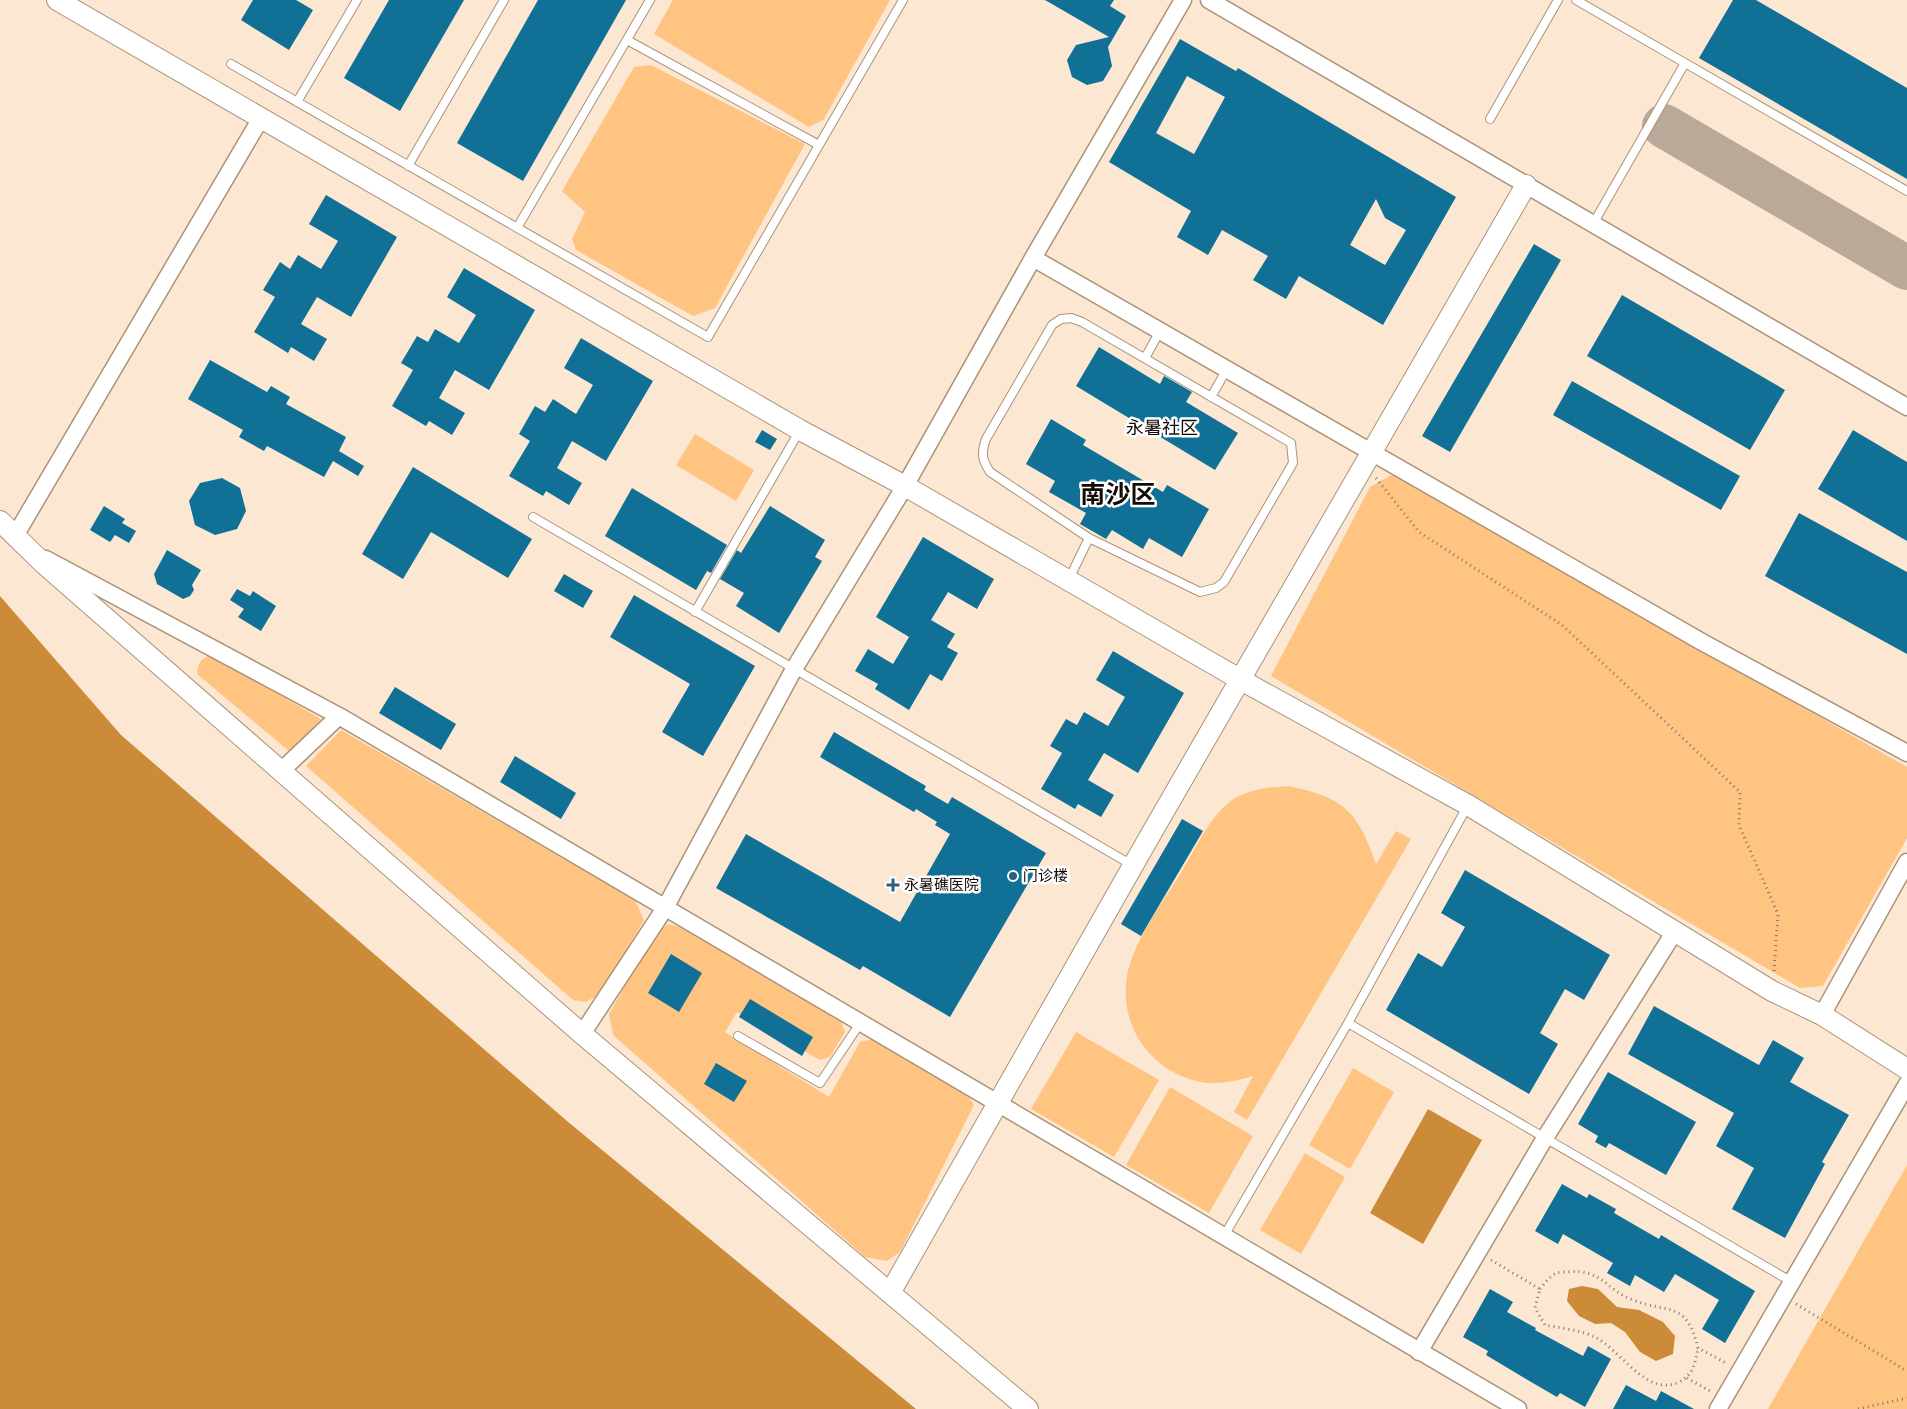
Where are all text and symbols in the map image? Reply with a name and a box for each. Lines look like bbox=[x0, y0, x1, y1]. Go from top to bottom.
district label: 永暑社区 bbox=[1126, 415, 1198, 440]
district label: 南沙区 bbox=[1080, 477, 1156, 511]
place label: 门诊楼 bbox=[1023, 865, 1068, 886]
marker: 门诊楼 bbox=[1007, 870, 1019, 882]
place label: 永暑礁医院 bbox=[904, 874, 979, 895]
marker: 永暑礁医院 bbox=[886, 878, 900, 892]

